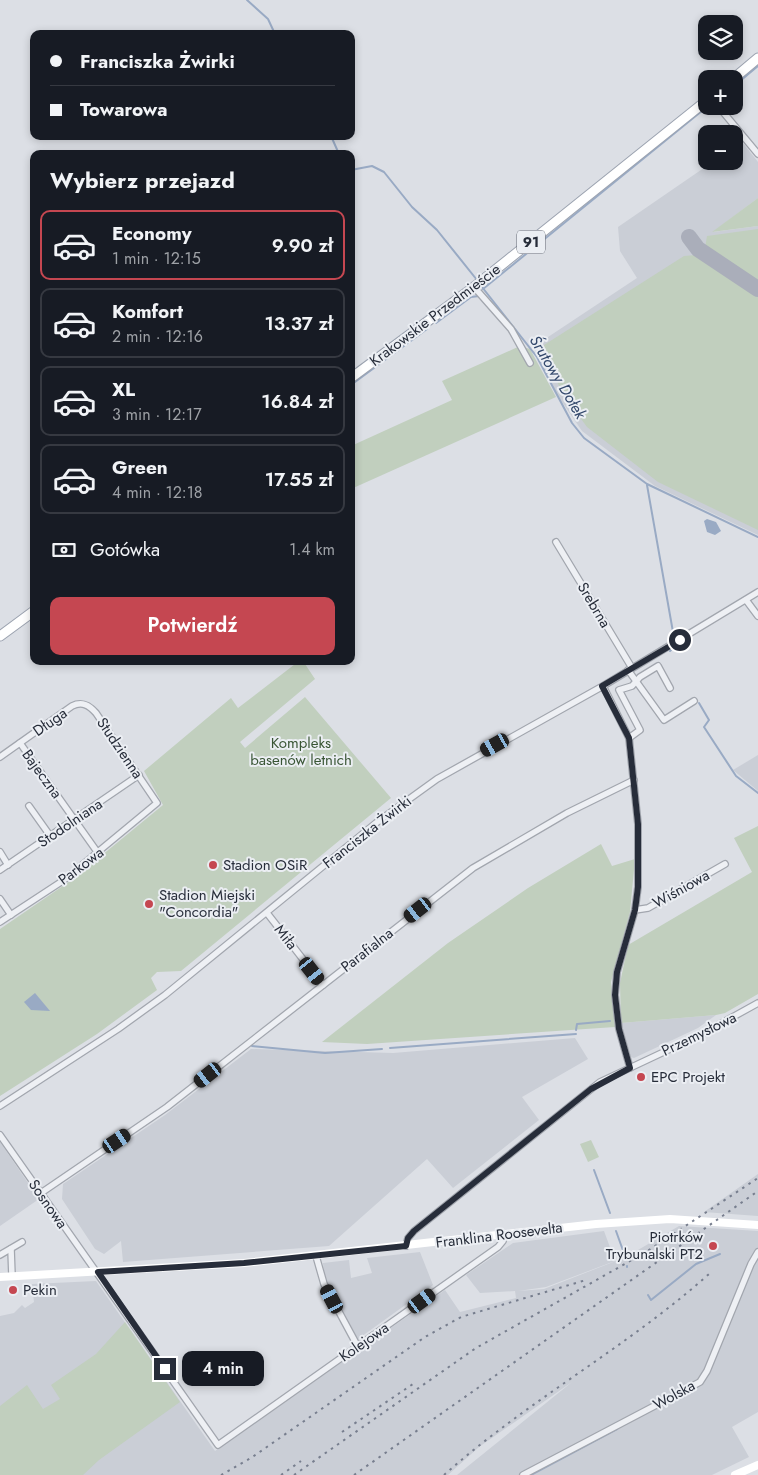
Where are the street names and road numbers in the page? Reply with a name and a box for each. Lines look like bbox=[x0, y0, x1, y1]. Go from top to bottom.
road number: 91 bbox=[517, 230, 545, 253]
street label: Krakowskie Przedmieście bbox=[365, 258, 505, 372]
street label: Srebrna bbox=[572, 578, 616, 632]
street label: Długa bbox=[28, 702, 72, 742]
street label: Studzienna bbox=[91, 713, 149, 783]
street label: Bajeczna bbox=[17, 745, 67, 803]
street label: Franciszka Żwirki bbox=[318, 790, 416, 874]
street label: Stodolniana bbox=[33, 793, 107, 853]
street label: Parkowa bbox=[54, 842, 108, 890]
street label: Wiśniowa bbox=[649, 864, 713, 914]
street label: Miła bbox=[269, 920, 303, 954]
street label: Parafialna bbox=[336, 922, 398, 978]
street label: Przemysłowa bbox=[658, 1006, 740, 1062]
street label: Sosnowa bbox=[23, 1175, 73, 1233]
street label: Franklina Roosevelta bbox=[434, 1216, 564, 1254]
street label: Kolejowa bbox=[335, 1317, 393, 1367]
street label: Wolska bbox=[649, 1374, 699, 1416]

